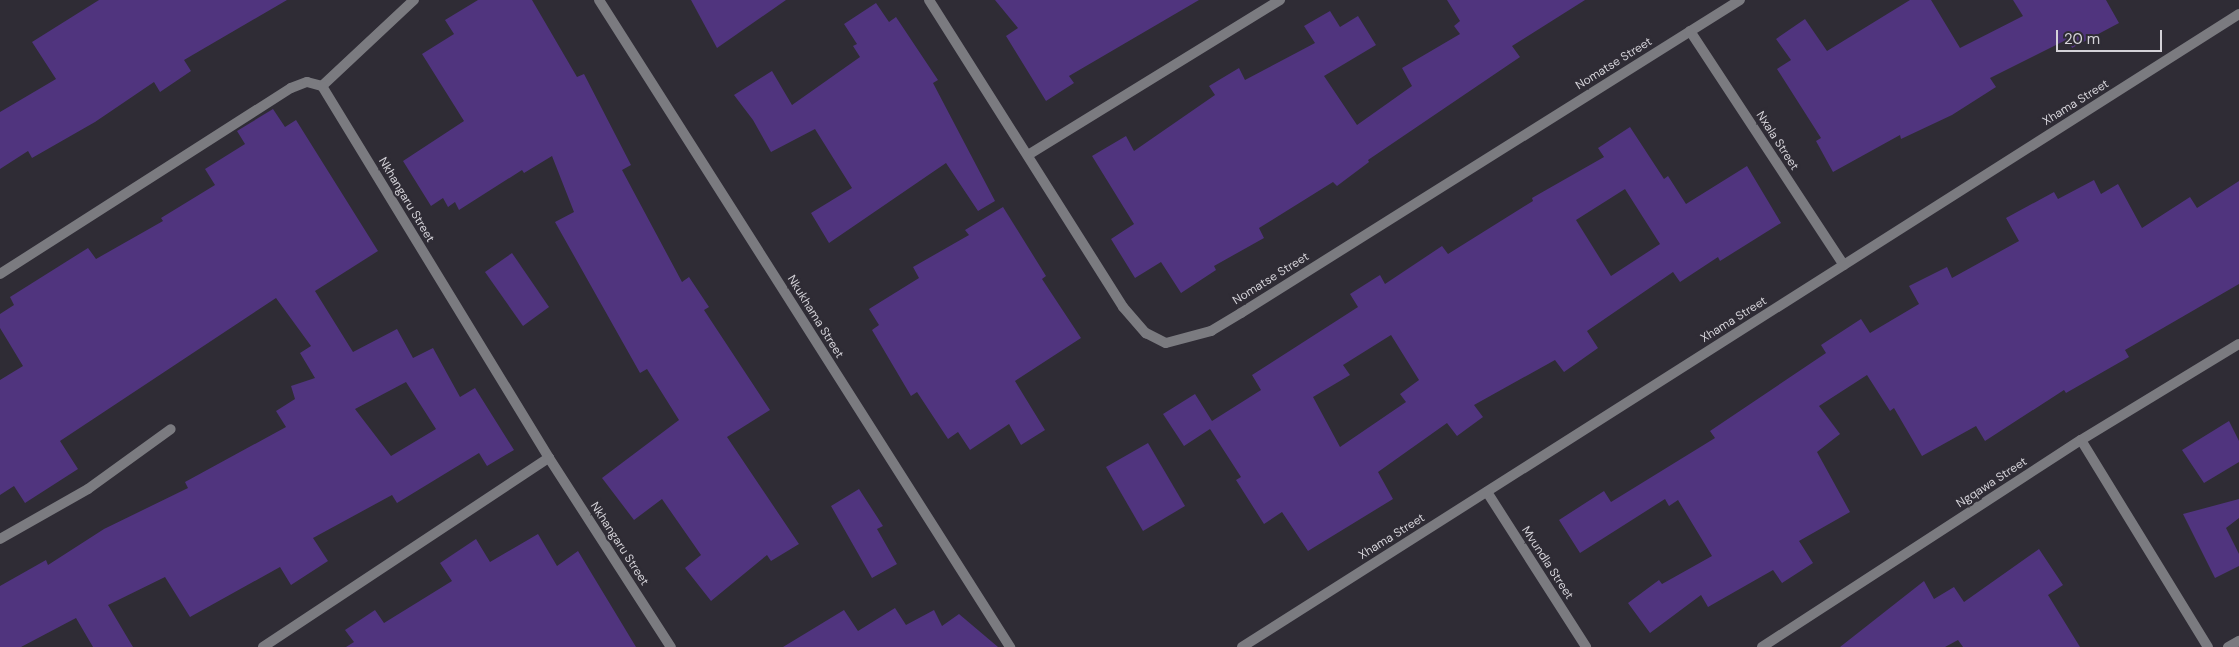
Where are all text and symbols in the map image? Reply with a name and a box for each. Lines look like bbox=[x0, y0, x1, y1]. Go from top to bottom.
scale bar bbox=[2059, 20, 2165, 52]
text: 20 m bbox=[2064, 29, 2100, 49]
street label: Nomatse Street bbox=[1573, 35, 1655, 93]
street label: Xhama Street bbox=[2040, 77, 2112, 129]
street label: Nxala Street bbox=[1753, 109, 1801, 173]
street label: Nkhangaru Street bbox=[375, 155, 437, 245]
street label: Nomatse Street bbox=[1230, 250, 1312, 308]
street label: Nkukhama Street bbox=[784, 273, 846, 361]
street label: Xhama Street bbox=[1698, 294, 1770, 346]
street label: Ngqawa Street bbox=[1954, 455, 2030, 511]
street label: Nkhangaru Street bbox=[587, 500, 651, 588]
street label: Xhama Street bbox=[1356, 511, 1428, 563]
street label: Mvundla Street bbox=[1518, 524, 1576, 602]

